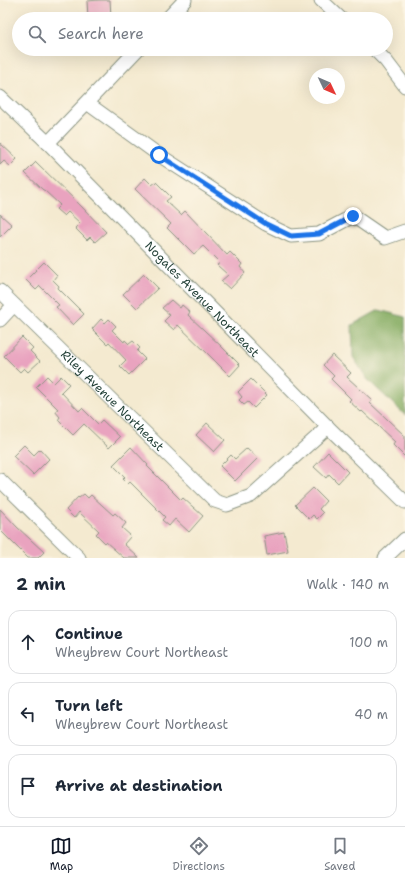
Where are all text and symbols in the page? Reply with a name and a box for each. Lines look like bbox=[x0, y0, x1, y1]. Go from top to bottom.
search box bbox=[12, 12, 393, 56]
icon: search bbox=[26, 23, 48, 45]
text: Search here bbox=[58, 24, 144, 44]
north arrow bbox=[309, 68, 345, 104]
route start bbox=[150, 146, 168, 164]
route end bbox=[344, 207, 362, 225]
street label: Nogales Avenue Northeast bbox=[141, 238, 263, 361]
street label: Riley Avenue Northeast bbox=[57, 347, 167, 455]
text: 2 min bbox=[16, 573, 66, 595]
text: Walk · 140 m bbox=[306, 576, 389, 593]
text: Continue bbox=[55, 624, 123, 644]
icon: ahead bbox=[17, 631, 39, 653]
text: 100 m bbox=[349, 634, 388, 651]
text: Wheybrew Court Northeast bbox=[55, 644, 228, 661]
text: Turn left bbox=[55, 696, 123, 716]
icon: left bbox=[17, 703, 39, 725]
text: 40 m bbox=[354, 706, 388, 723]
text: Wheybrew Court Northeast bbox=[55, 716, 228, 733]
icon: arrive bbox=[17, 775, 39, 797]
text: Arrive at destination bbox=[55, 776, 223, 796]
tab: Map bbox=[50, 835, 73, 874]
tab: Directions bbox=[172, 835, 225, 874]
tab: Saved bbox=[324, 835, 355, 874]

